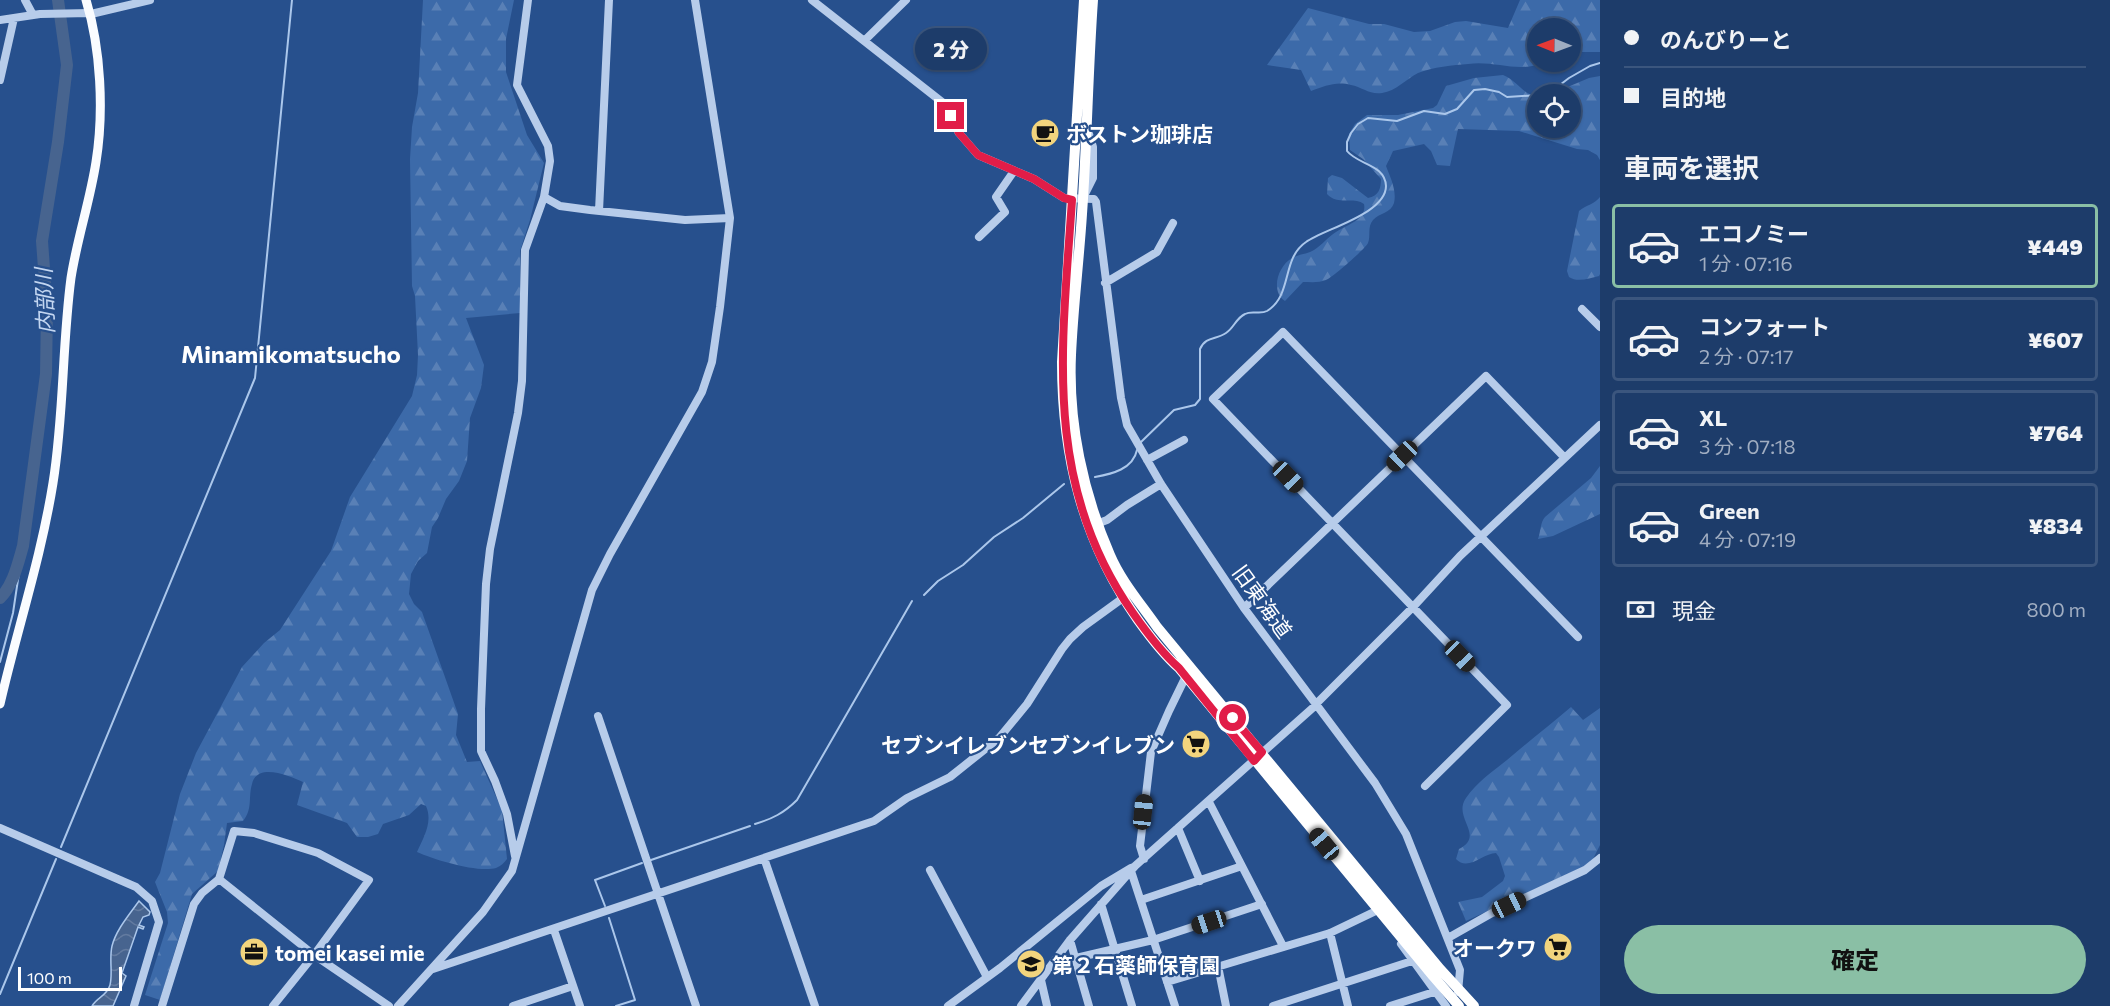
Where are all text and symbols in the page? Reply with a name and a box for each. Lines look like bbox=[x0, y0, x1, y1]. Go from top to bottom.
north arrow bbox=[1527, 18, 1581, 72]
map controls bbox=[1527, 18, 1581, 138]
text: のんびりーと bbox=[1660, 26, 1792, 53]
callout: 2 分 bbox=[915, 29, 987, 71]
text: 2 分 bbox=[933, 37, 969, 61]
button: locate bbox=[1527, 84, 1581, 138]
text: 目的地 bbox=[1660, 84, 1726, 111]
route end bbox=[937, 102, 964, 129]
cafe icon: ボストン珈琲店 bbox=[1029, 117, 1061, 149]
place label: ボストン珈琲店 bbox=[1066, 121, 1213, 146]
text: 車両を選択 bbox=[1624, 151, 1759, 184]
icon: car bbox=[1627, 219, 1681, 273]
text: エコノミー bbox=[1699, 220, 1809, 247]
text: ¥449 bbox=[2027, 233, 2083, 260]
text: 1 分 · 07:16 bbox=[1699, 251, 1793, 275]
water label: 内部川 bbox=[29, 266, 59, 334]
icon: car bbox=[1627, 312, 1681, 366]
text: コンフォート bbox=[1699, 313, 1830, 340]
text: ¥607 bbox=[2028, 326, 2083, 353]
district label: Minamikomatsucho bbox=[181, 339, 401, 368]
text: 2 分 · 07:17 bbox=[1699, 344, 1794, 368]
text: XL bbox=[1699, 404, 1727, 431]
icon: car bbox=[1627, 405, 1681, 459]
text: ¥764 bbox=[2029, 419, 2083, 446]
text: 3 分 · 07:18 bbox=[1699, 434, 1796, 458]
car bbox=[1383, 437, 1421, 475]
car bbox=[1269, 458, 1307, 496]
text: Green bbox=[1699, 497, 1760, 524]
icon: car bbox=[1627, 498, 1681, 552]
text: ¥834 bbox=[2028, 512, 2083, 539]
text: 4 分 · 07:19 bbox=[1699, 527, 1796, 551]
street label: 旧東海道 bbox=[1228, 560, 1298, 642]
icon: cash bbox=[1624, 593, 1657, 626]
text: 現金 bbox=[1672, 597, 1716, 624]
text: 800 m bbox=[2026, 597, 2086, 621]
car bbox=[1441, 637, 1479, 675]
route start bbox=[1219, 704, 1246, 731]
supermarket icon: セブンイレブンセブンイレブン bbox=[1180, 728, 1212, 760]
place label: セブンイレブンセブンイレブン bbox=[881, 732, 1175, 757]
car bbox=[1132, 793, 1154, 831]
car bbox=[1306, 824, 1342, 864]
car bbox=[1489, 889, 1529, 921]
car bbox=[1189, 908, 1229, 936]
button: 確定 bbox=[1624, 925, 2086, 994]
supermarket icon: オークワ bbox=[1542, 931, 1574, 963]
place label: オークワ bbox=[1453, 935, 1537, 960]
office icon: tomei kasei mie bbox=[238, 936, 270, 968]
place label: tomei kasei mie bbox=[275, 940, 425, 965]
school or university icon: 第２石薬師保育園 bbox=[1015, 948, 1047, 980]
place label: 第２石薬師保育園 bbox=[1052, 952, 1220, 977]
scale bar bbox=[18, 964, 122, 992]
text: 100 m bbox=[27, 968, 72, 987]

